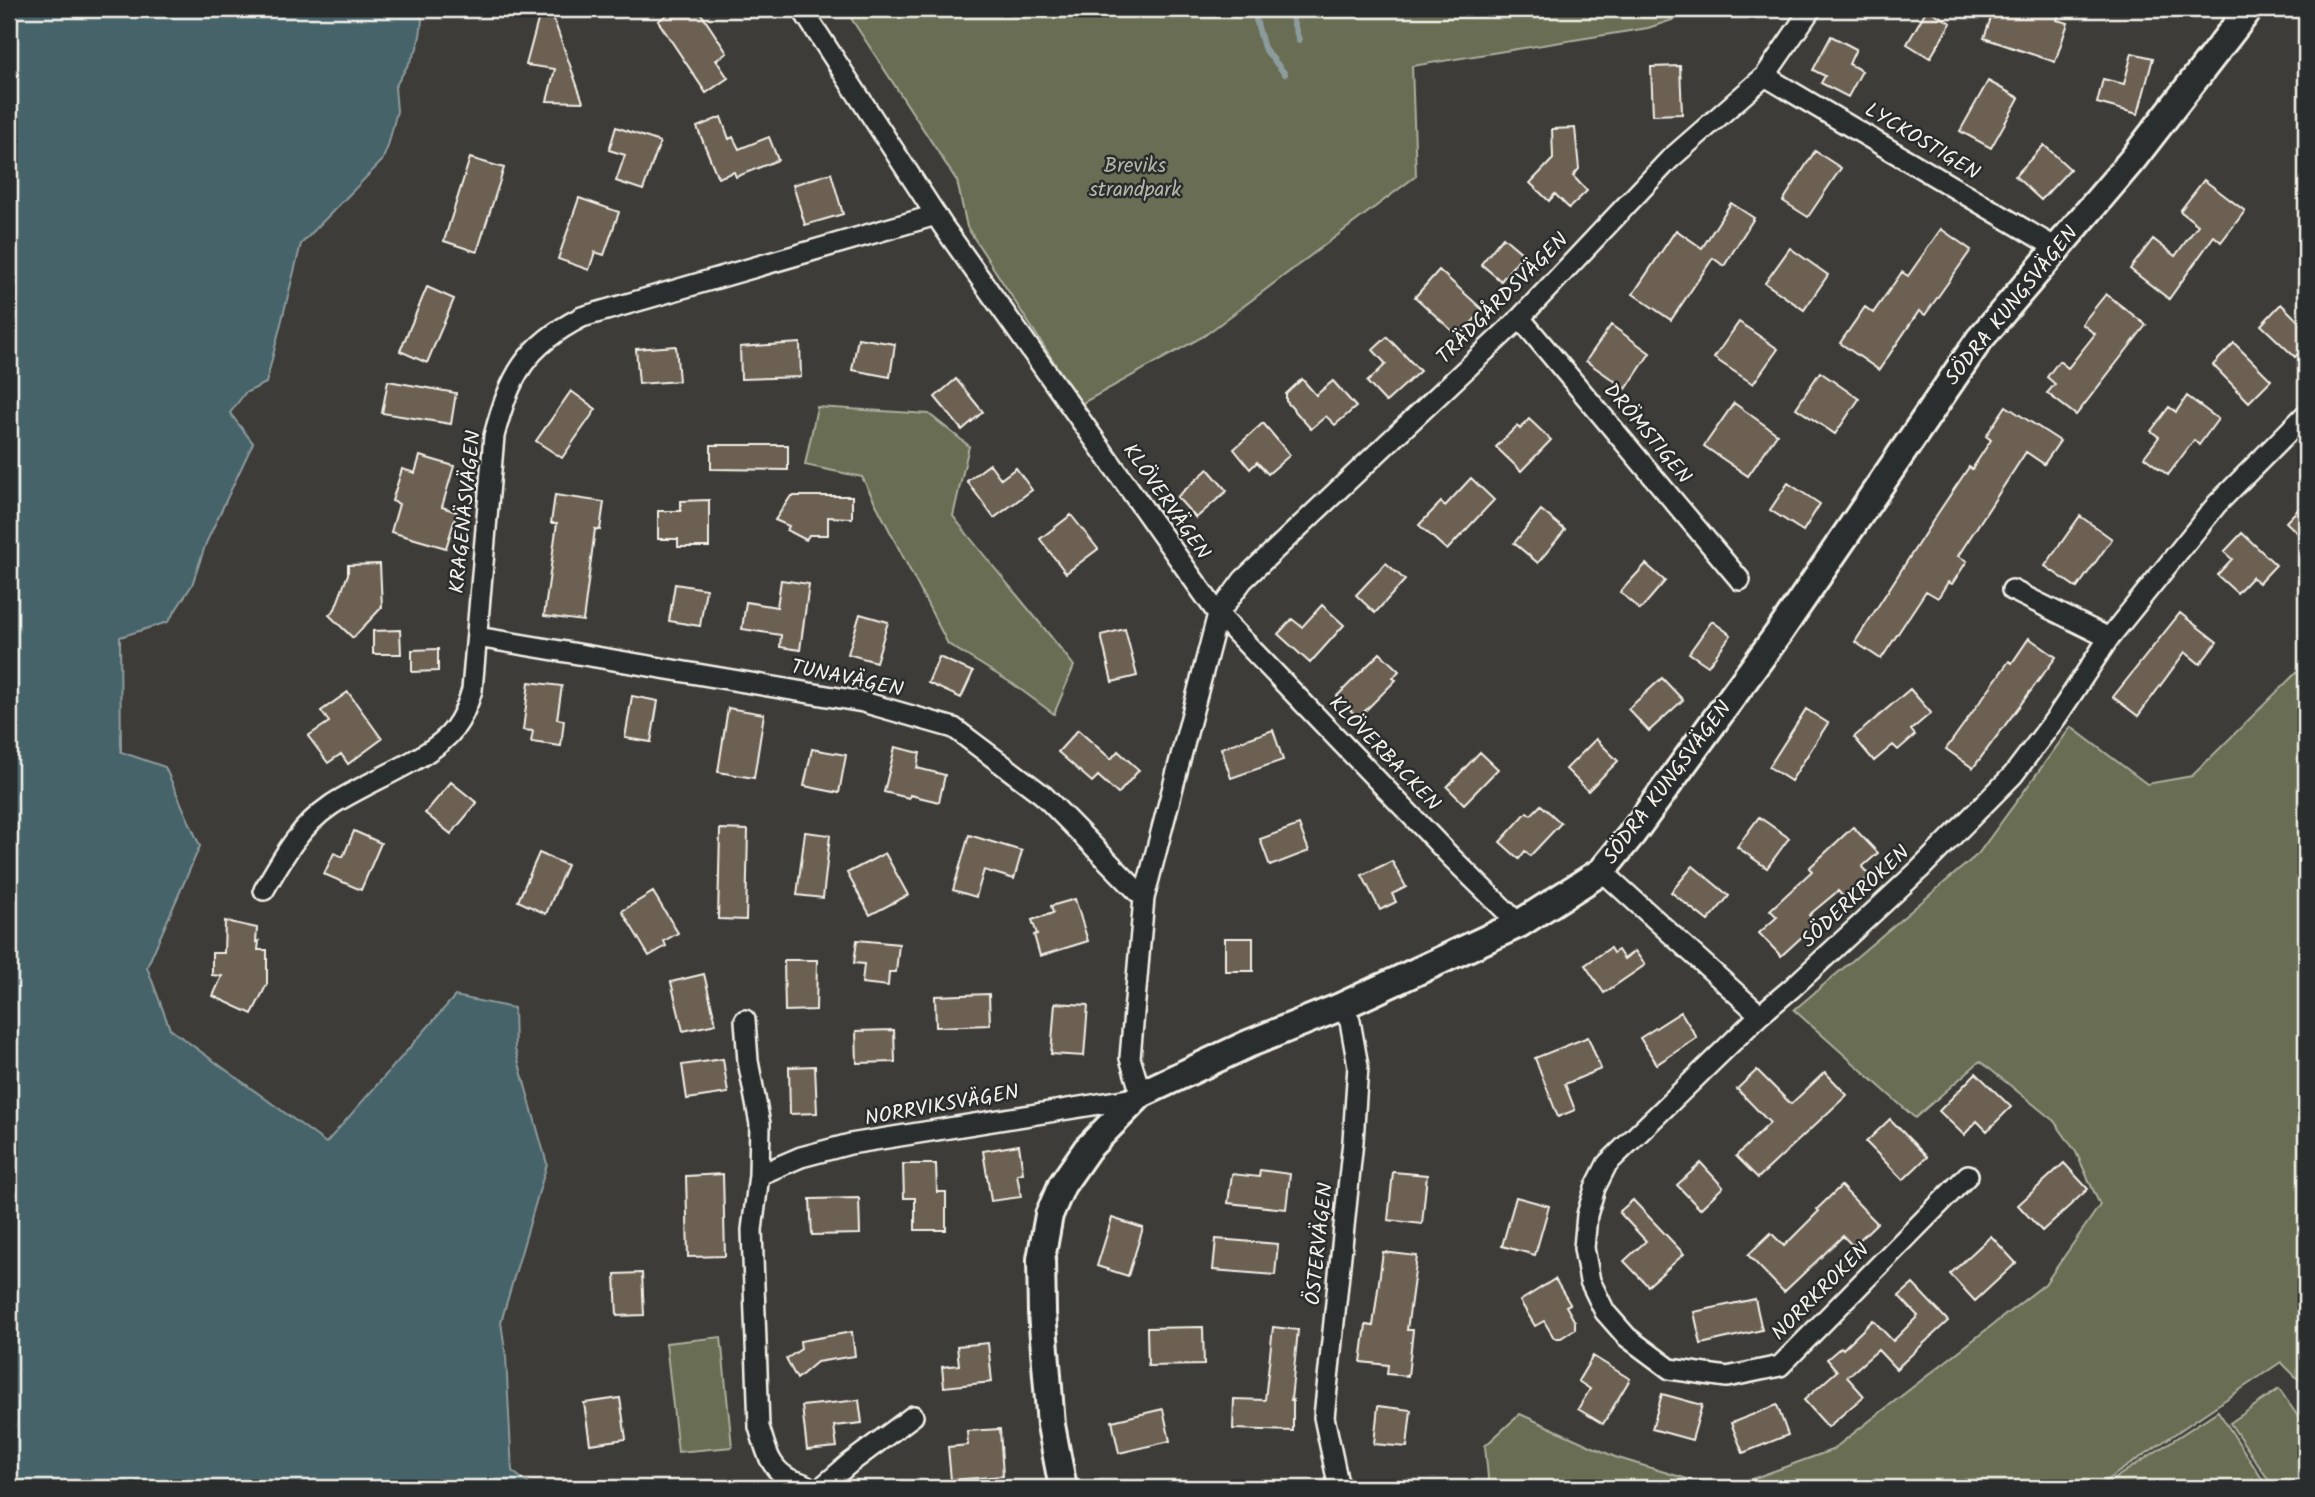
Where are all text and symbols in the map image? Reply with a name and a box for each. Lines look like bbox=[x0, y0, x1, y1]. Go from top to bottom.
street label: LYCKOSTIGEN bbox=[1858, 94, 1986, 190]
park label: Breviks strandpark bbox=[1089, 150, 1181, 207]
street label: SÖDRA KUNGSVÄGEN bbox=[1937, 219, 2087, 393]
street label: TRÄDGÅRDSVÄGEN bbox=[1429, 225, 1577, 373]
street label: DRÖMSTIGEN bbox=[1595, 376, 1699, 492]
street label: KRAGENÄSVÄGEN bbox=[441, 429, 491, 595]
street label: KLÖVERVÄGEN bbox=[1114, 437, 1218, 567]
street label: TUNAVÄGEN bbox=[788, 651, 906, 707]
street label: KLÖVERBACKEN bbox=[1320, 689, 1448, 819]
street label: SÖDRA KUNGSVÄGEN bbox=[1595, 694, 1741, 872]
street label: SÖDERKROKEN bbox=[1794, 838, 1918, 956]
street label: NORRVIKSVÄGEN bbox=[862, 1076, 1022, 1136]
street label: ÖSTERVÄGEN bbox=[1297, 1181, 1343, 1307]
street label: NORRKROKEN bbox=[1764, 1235, 1878, 1349]

